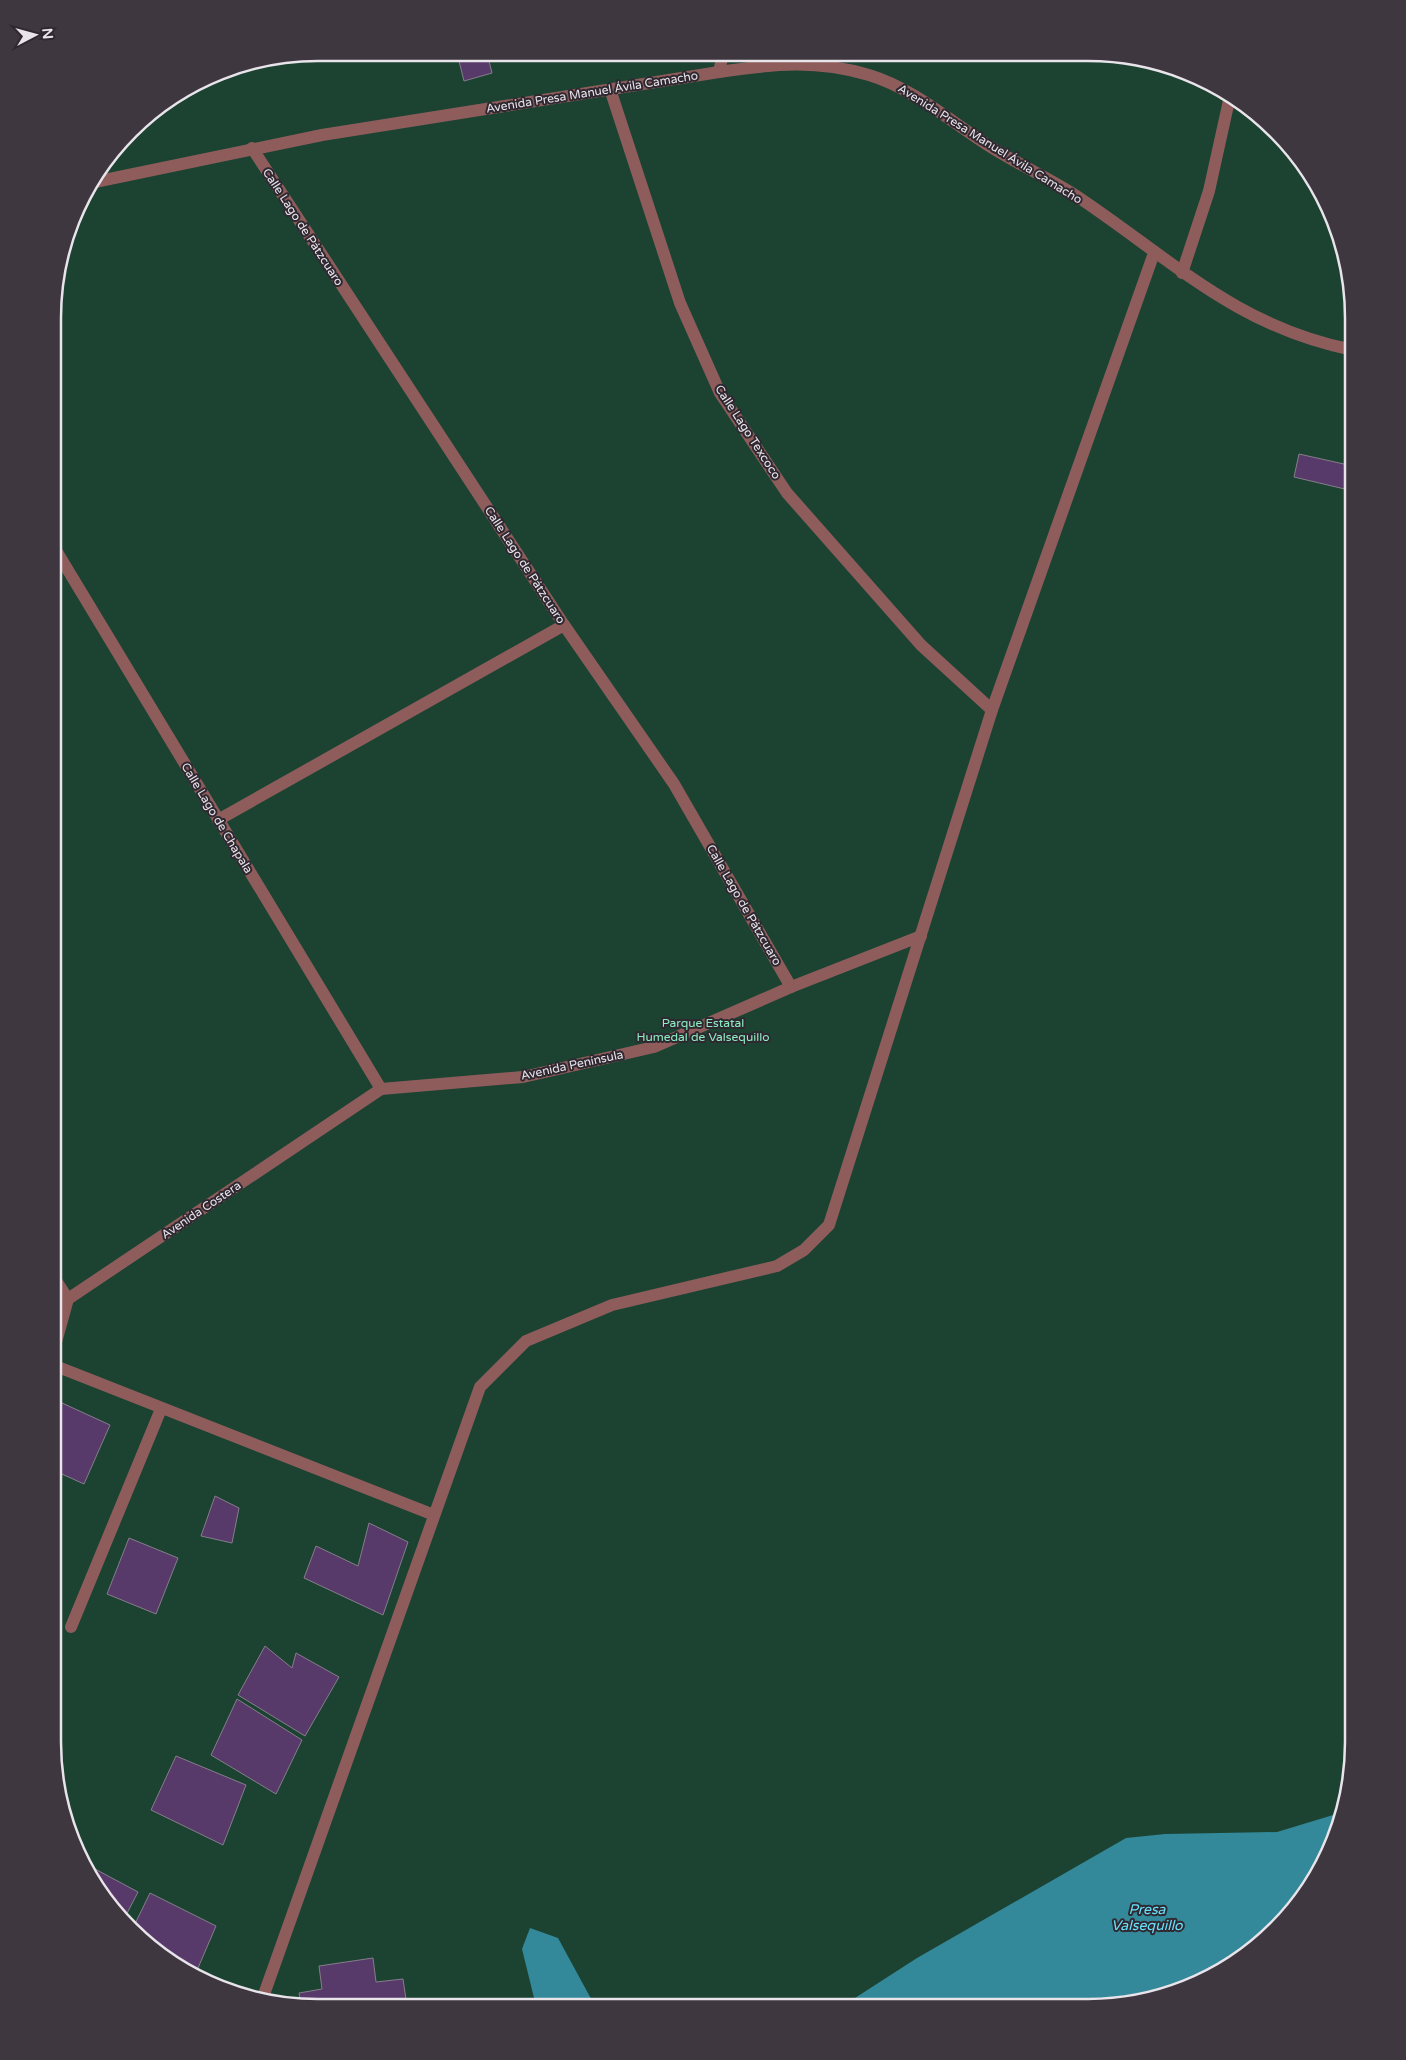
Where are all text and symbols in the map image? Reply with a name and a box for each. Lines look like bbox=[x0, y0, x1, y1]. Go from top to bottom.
north arrow bbox=[10, 10, 60, 60]
text: N bbox=[38, 27, 56, 40]
street label: Avenida Presa Manuel Ávila Camacho bbox=[485, 68, 699, 116]
street label: Avenida Presa Manuel Ávila Camacho bbox=[895, 81, 1085, 207]
street label: Calle Lago de Pátzcuaro bbox=[260, 166, 346, 288]
street label: Calle Lago Texcoco bbox=[712, 382, 784, 482]
street label: Calle Lago de Pátzcuaro bbox=[482, 504, 568, 626]
street label: Calle Lago de Chapala bbox=[178, 760, 256, 876]
street label: Calle Lago de Pátzcuaro bbox=[704, 842, 784, 968]
park label: Parque Estatal Humedal de Valsequillo bbox=[636, 1016, 770, 1044]
street label: Avenida Península bbox=[519, 1047, 625, 1083]
street label: Avenida Costera bbox=[158, 1178, 244, 1242]
water label: Presa Valsequillo bbox=[1111, 1901, 1184, 1934]

